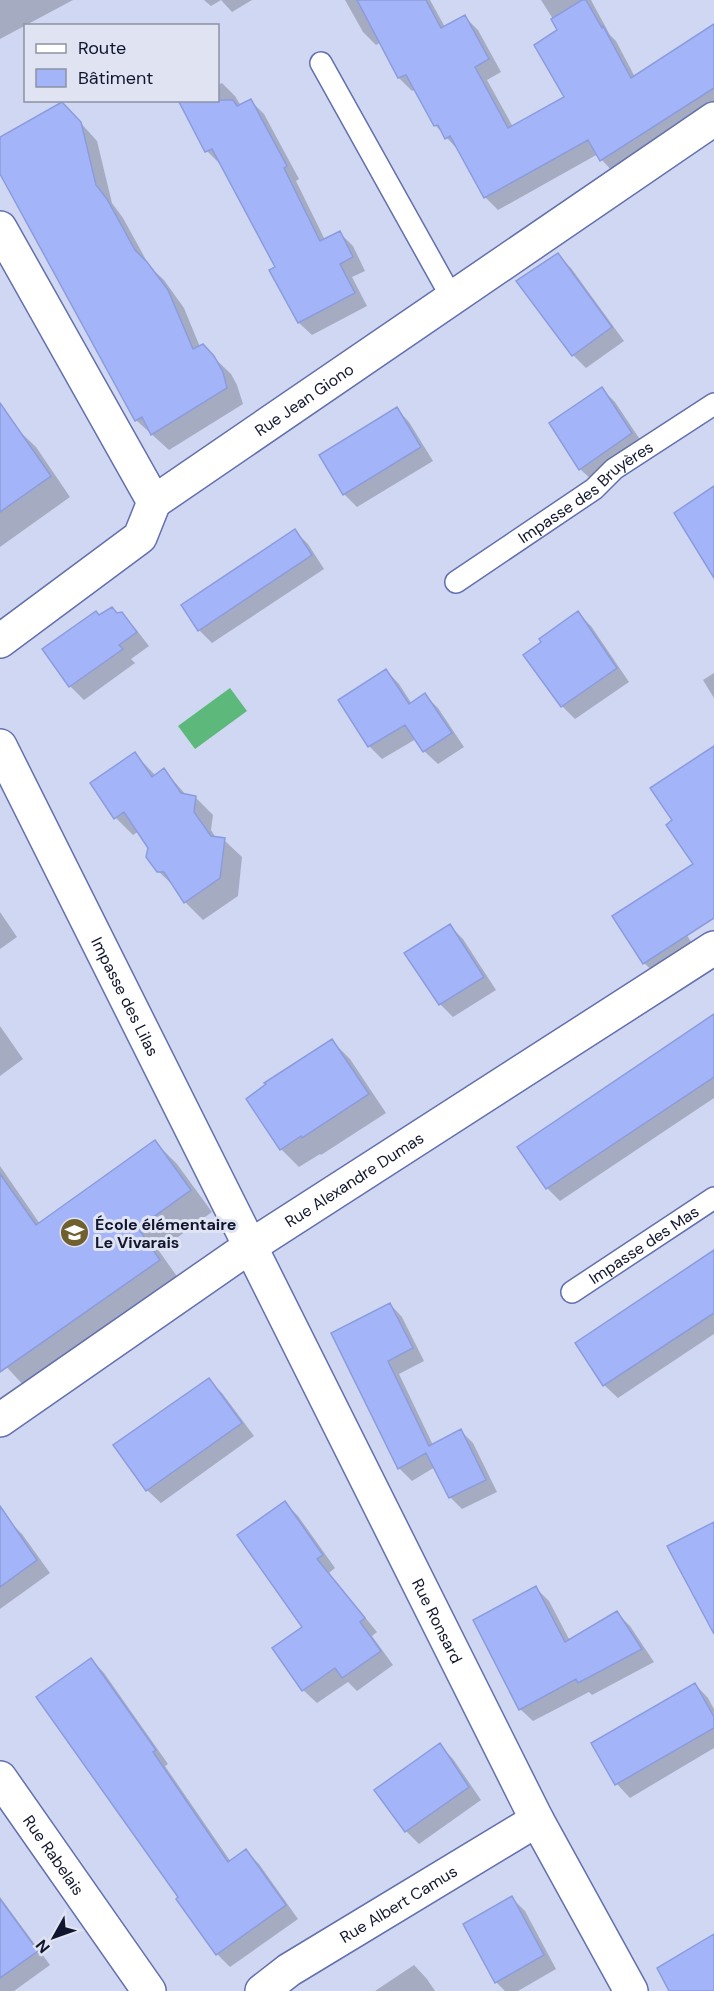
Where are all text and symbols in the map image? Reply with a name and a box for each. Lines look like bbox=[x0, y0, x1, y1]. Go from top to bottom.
legend bbox=[24, 24, 219, 102]
text: Route bbox=[78, 36, 126, 60]
text: Bâtiment bbox=[78, 66, 153, 90]
street label: Rue Jean Giono bbox=[250, 358, 358, 441]
street label: Impasse des Bruyères bbox=[514, 436, 657, 548]
street label: Impasse des Lilas bbox=[87, 933, 164, 1059]
street label: Rue Alexandre Dumas bbox=[281, 1127, 427, 1232]
street label: Impasse des Mas bbox=[585, 1200, 703, 1289]
place label: École élémentaire Le Vivarais bbox=[95, 1214, 236, 1253]
school or university icon: École élémentaire Le Vivarais bbox=[58, 1217, 90, 1249]
street label: Rue Ronsard bbox=[407, 1575, 467, 1667]
street label: Rue Rabelais bbox=[19, 1811, 89, 1899]
street label: Rue Albert Camus bbox=[336, 1860, 461, 1947]
north arrow bbox=[24, 1907, 84, 1967]
text: N bbox=[31, 1935, 55, 1958]

